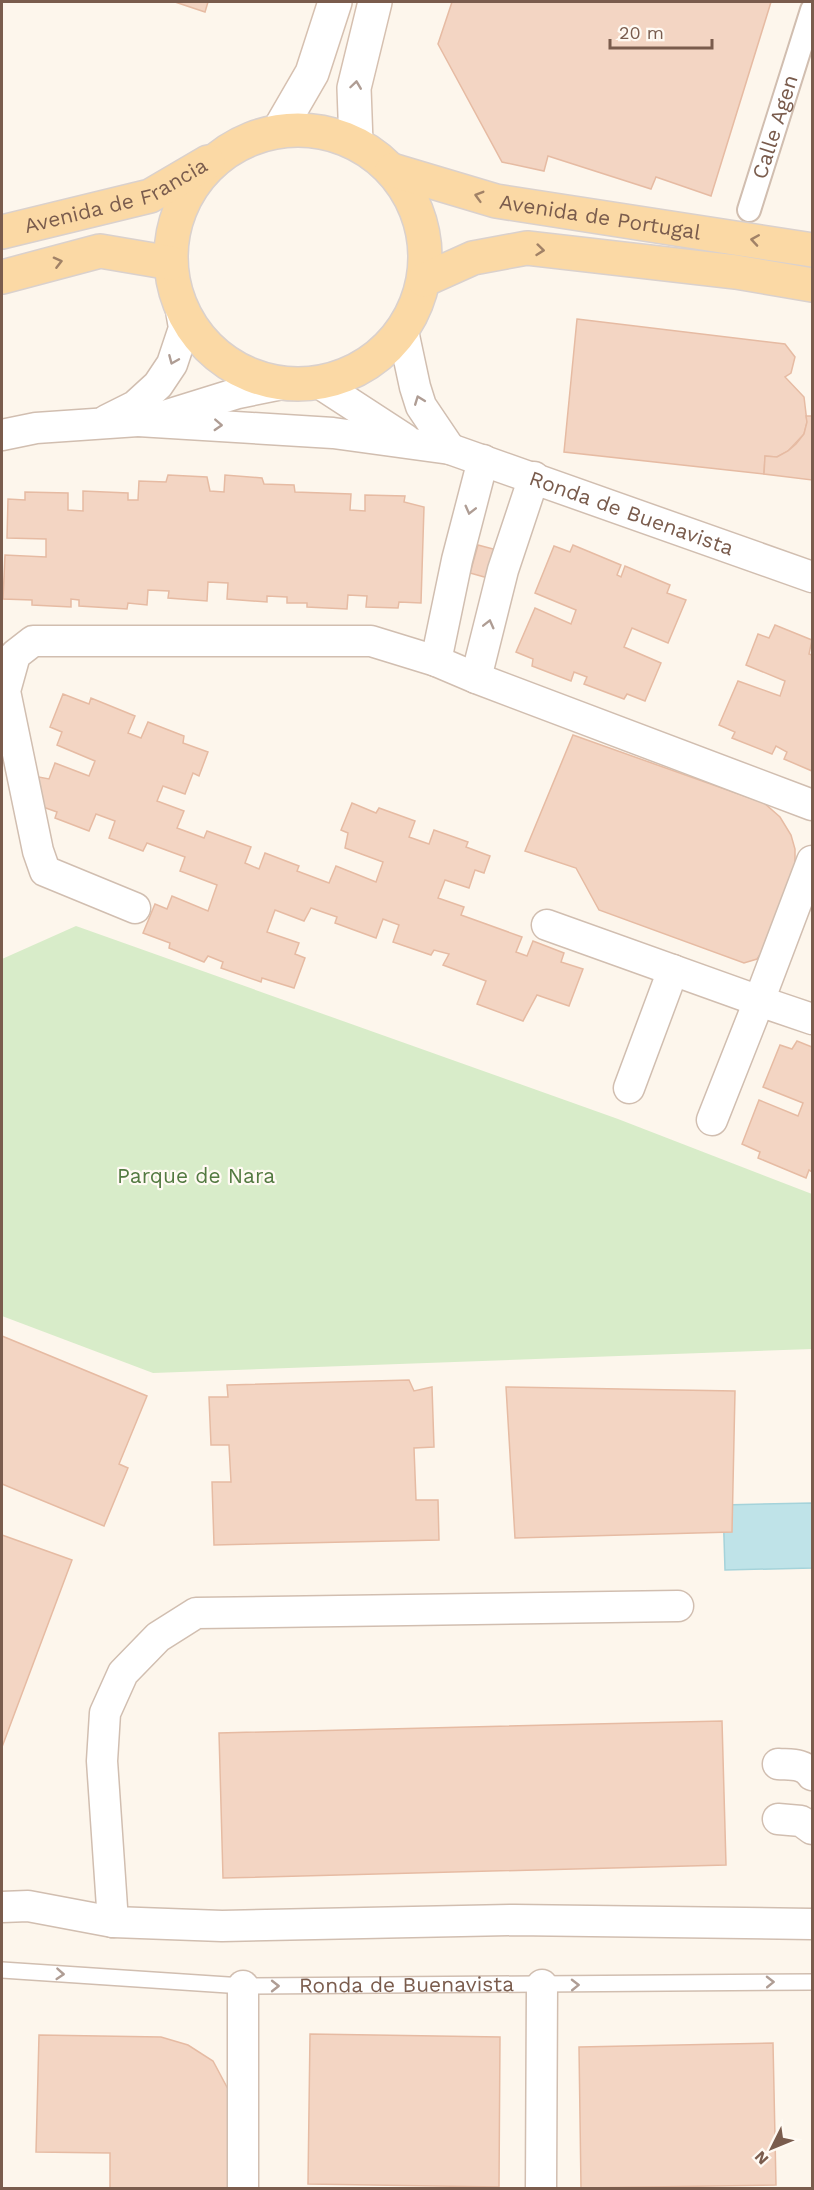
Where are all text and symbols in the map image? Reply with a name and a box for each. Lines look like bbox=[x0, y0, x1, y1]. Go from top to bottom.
scale bar bbox=[610, 12, 712, 50]
text: 20 m bbox=[619, 22, 664, 43]
street label: Calle Agen bbox=[747, 72, 803, 182]
one-way arrow bbox=[349, 80, 361, 89]
street label: Avenida de Francia bbox=[22, 152, 212, 238]
street label: Avenida de Portugal bbox=[498, 189, 703, 245]
one-way arrow bbox=[474, 191, 485, 203]
one-way arrow bbox=[750, 235, 759, 247]
one-way arrow bbox=[536, 243, 545, 255]
one-way arrow bbox=[53, 257, 63, 270]
one-way arrow bbox=[168, 353, 180, 364]
one-way arrow bbox=[414, 395, 427, 406]
one-way arrow bbox=[213, 419, 222, 432]
street label: Ronda de Buenavista bbox=[526, 465, 737, 560]
one-way arrow bbox=[465, 505, 478, 515]
one-way arrow bbox=[482, 619, 495, 629]
park label: Parque de Nara bbox=[117, 1163, 275, 1188]
one-way arrow bbox=[55, 1967, 64, 1980]
street label: Ronda de Buenavista bbox=[299, 1971, 514, 1998]
one-way arrow bbox=[766, 1976, 775, 1988]
one-way arrow bbox=[571, 1979, 580, 1991]
one-way arrow bbox=[271, 1980, 280, 1992]
north arrow bbox=[742, 2118, 802, 2178]
text: N bbox=[750, 2147, 772, 2169]

